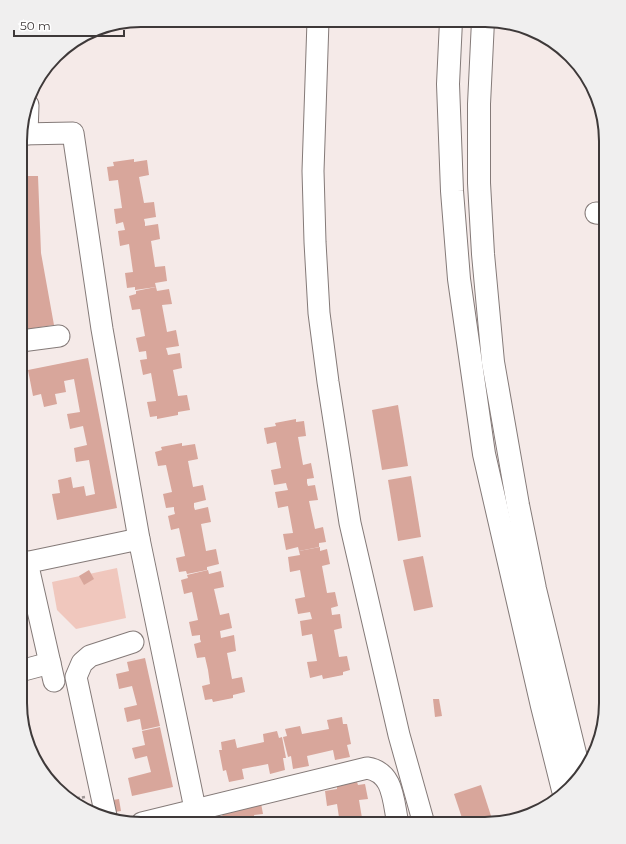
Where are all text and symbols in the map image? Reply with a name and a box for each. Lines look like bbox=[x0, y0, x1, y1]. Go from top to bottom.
scale bar bbox=[14, 12, 124, 38]
text: 50 m bbox=[20, 18, 51, 33]

